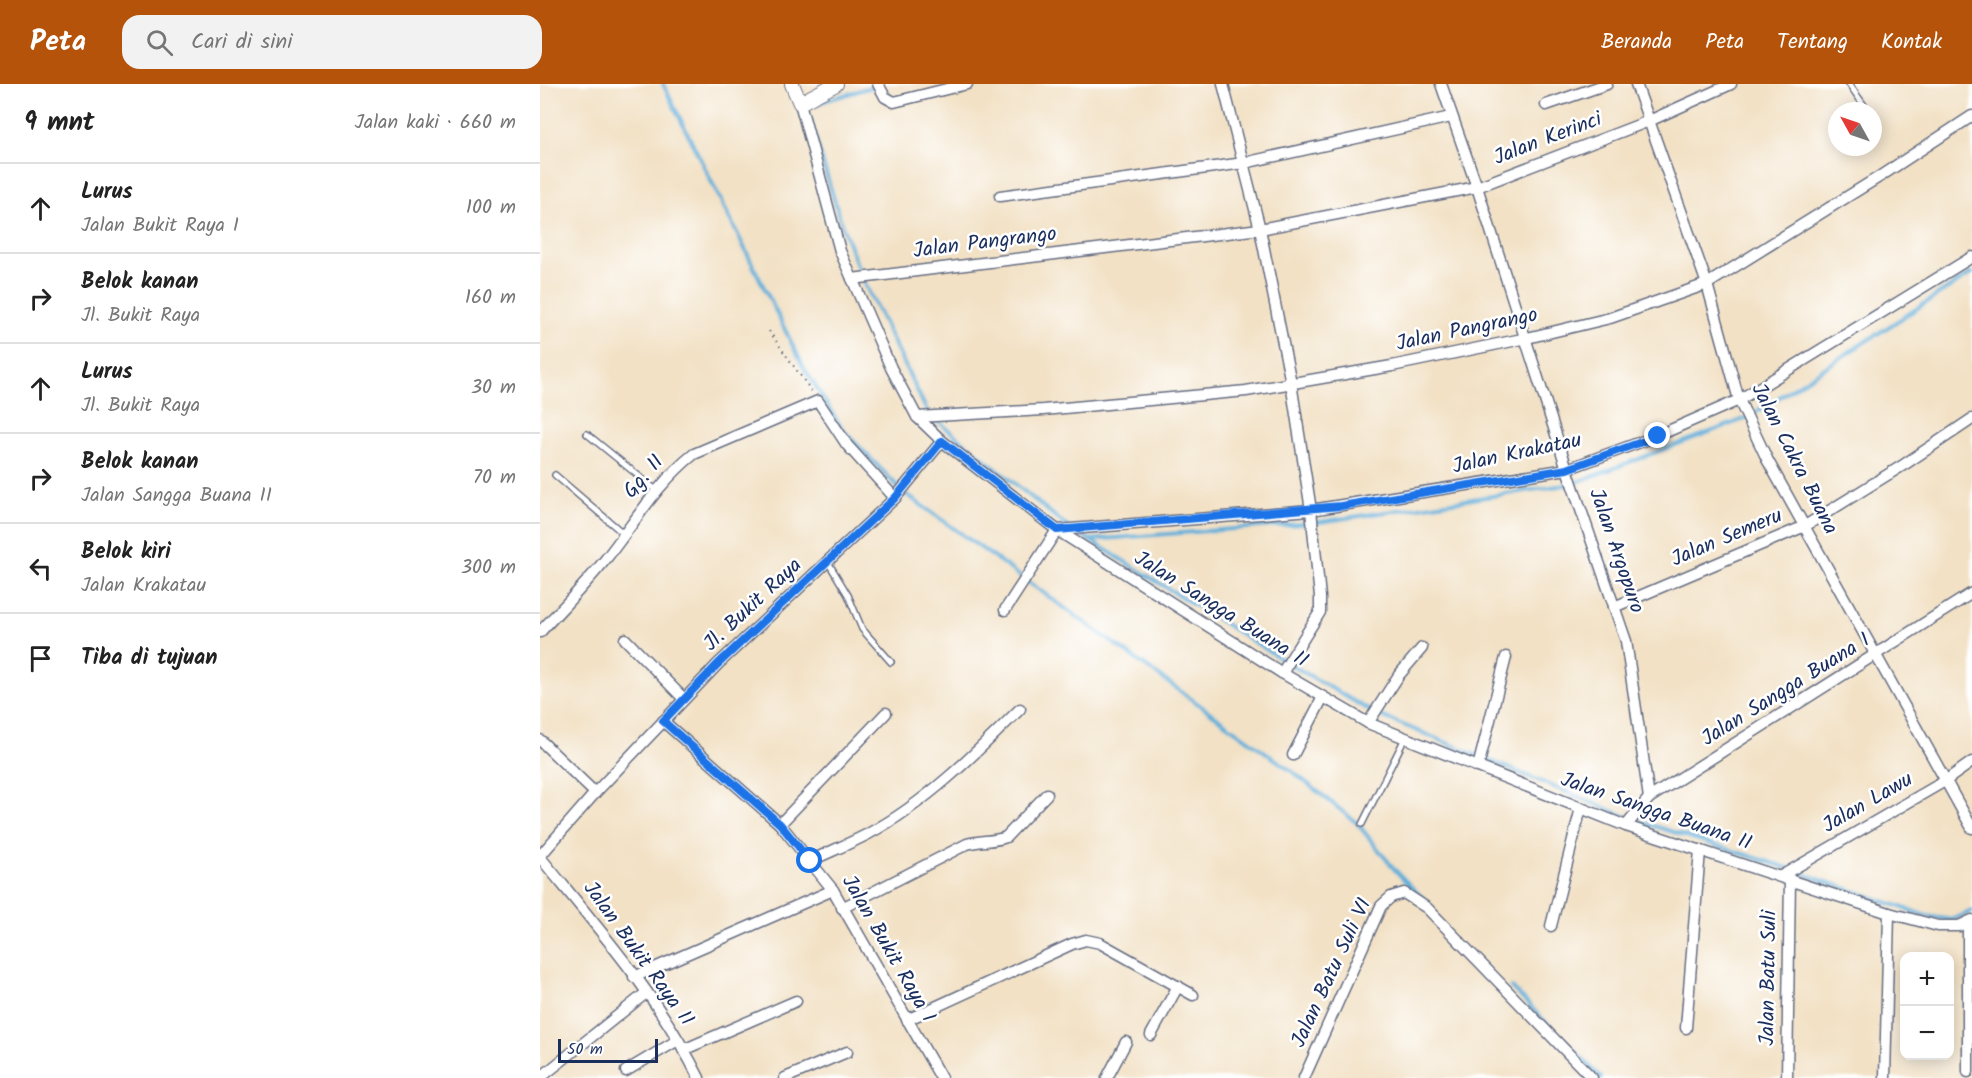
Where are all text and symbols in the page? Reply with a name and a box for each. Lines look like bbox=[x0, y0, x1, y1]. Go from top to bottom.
search box bbox=[122, 15, 542, 69]
text: Peta bbox=[30, 20, 86, 65]
text: Cari di sini bbox=[191, 25, 292, 60]
icon: search bbox=[143, 26, 176, 59]
text: Beranda bbox=[1601, 26, 1672, 59]
text: Peta bbox=[1705, 26, 1744, 59]
text: Tentang bbox=[1777, 26, 1848, 59]
text: Kontak bbox=[1881, 26, 1942, 59]
text: 9 mnt bbox=[24, 102, 95, 144]
north arrow bbox=[1828, 102, 1882, 156]
street label: Jalan Kerinci bbox=[1489, 103, 1608, 175]
text: Jalan kaki · 660 m bbox=[354, 107, 516, 139]
text: Lurus bbox=[81, 175, 133, 210]
icon: ahead bbox=[24, 192, 57, 225]
text: 100 m bbox=[466, 192, 516, 224]
text: Jalan Bukit Raya I bbox=[81, 210, 239, 242]
street label: Jalan Pangrango bbox=[911, 218, 1059, 268]
text: Belok kanan bbox=[81, 265, 198, 300]
icon: right bbox=[24, 282, 57, 315]
text: 160 m bbox=[465, 282, 516, 314]
street label: Jalan Pangrango bbox=[1393, 299, 1541, 361]
text: Jl. Bukit Raya bbox=[81, 300, 200, 332]
text: Lurus bbox=[81, 355, 133, 390]
icon: ahead bbox=[24, 372, 57, 405]
text: 30 m bbox=[471, 372, 516, 404]
street label: Jalan Cakra Buana bbox=[1742, 377, 1846, 541]
text: Jl. Bukit Raya bbox=[81, 390, 200, 422]
route end bbox=[1644, 422, 1670, 448]
street label: Jalan Krakatau bbox=[1449, 424, 1585, 484]
text: Belok kanan bbox=[81, 445, 198, 480]
street label: Gg. II bbox=[615, 448, 673, 506]
icon: right bbox=[24, 462, 57, 495]
text: 70 m bbox=[473, 462, 516, 494]
text: Jalan Sangga Buana II bbox=[81, 480, 272, 512]
street label: Jalan Argopuro bbox=[1579, 484, 1653, 618]
street label: Jalan Semeru bbox=[1666, 500, 1788, 576]
text: Belok kiri bbox=[81, 535, 171, 570]
street label: Jalan Sangga Buana II bbox=[1127, 543, 1315, 677]
street label: Jl. Bukit Raya bbox=[696, 550, 810, 660]
icon: left bbox=[24, 552, 57, 585]
text: 300 m bbox=[461, 552, 516, 584]
text: Jalan Krakatau bbox=[81, 570, 206, 602]
street label: Jalan Sangga Buana I bbox=[1695, 625, 1877, 755]
text: Tiba di tujuan bbox=[81, 641, 217, 676]
icon: arrive bbox=[24, 642, 57, 675]
street label: Jalan Sangga Buana II bbox=[1556, 764, 1756, 860]
street label: Jalan Lawu bbox=[1817, 764, 1919, 842]
route start bbox=[796, 847, 822, 873]
street label: Jalan Bukit Raya I bbox=[832, 869, 944, 1029]
street label: Jalan Bukit Raya II bbox=[574, 875, 702, 1033]
street label: Jalan Batu Suli VI bbox=[1283, 893, 1381, 1053]
street label: Jalan Batu Suli bbox=[1751, 909, 1787, 1046]
map controls bbox=[1900, 952, 1954, 1060]
button: + bbox=[1900, 952, 1954, 1006]
button: − bbox=[1900, 1006, 1954, 1060]
scale bar bbox=[558, 1036, 658, 1064]
text: 50 m bbox=[567, 1037, 603, 1062]

